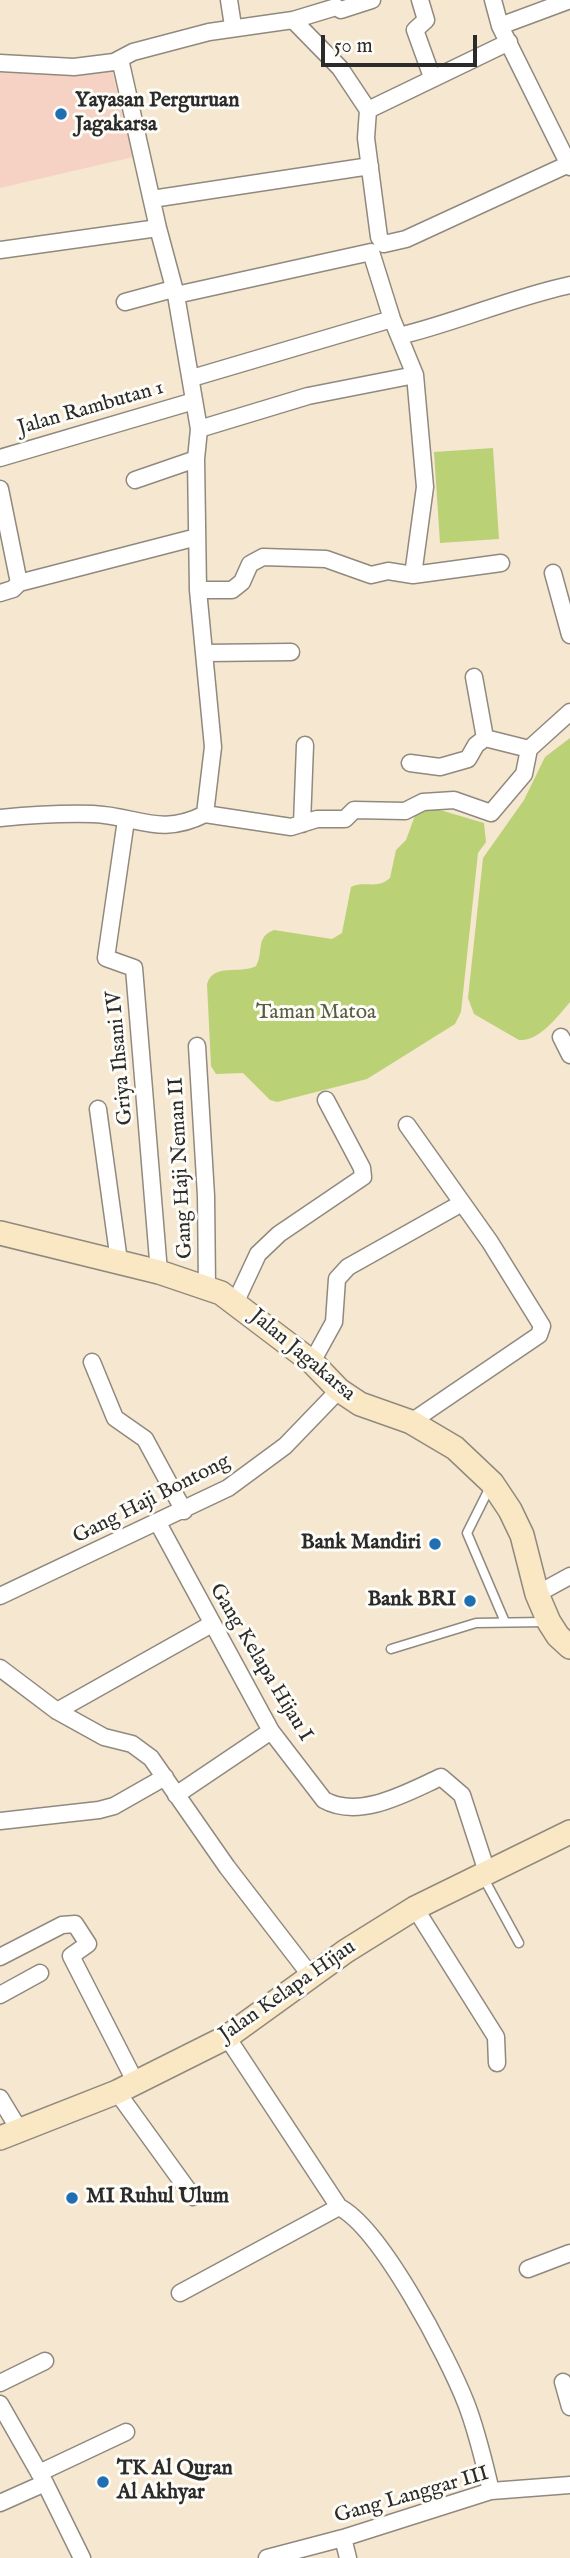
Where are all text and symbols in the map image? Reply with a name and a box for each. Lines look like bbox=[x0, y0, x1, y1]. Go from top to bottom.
scale bar bbox=[325, 21, 481, 65]
text: 50 m bbox=[334, 33, 373, 60]
place label: Yayasan Perguruan Jagakarsa bbox=[75, 89, 239, 139]
marker: Yayasan Perguruan Jagakarsa bbox=[53, 106, 69, 122]
street label: Jalan Rambutan 1 bbox=[15, 376, 167, 442]
street label: Griya Ihsani IV bbox=[103, 990, 139, 1126]
park label: Taman Matoa bbox=[256, 1001, 376, 1027]
street label: Gang Haji Neman II bbox=[165, 1077, 199, 1259]
street label: Jalan Jagakarsa bbox=[244, 1305, 360, 1407]
street label: Gang Haji Bontong bbox=[69, 1450, 235, 1550]
place label: Bank Mandiri bbox=[301, 1531, 421, 1557]
marker: Bank Mandiri bbox=[427, 1536, 443, 1552]
street label: Gang Kelapa Hijau I bbox=[203, 1579, 317, 1747]
place label: Bank BRI bbox=[367, 1588, 456, 1614]
marker: Bank BRI bbox=[462, 1593, 478, 1609]
street label: Jalan Kelapa Hijau bbox=[215, 1936, 361, 2048]
place label: MI Ruhul Ulum bbox=[86, 2185, 229, 2211]
marker: MI Ruhul Ulum bbox=[64, 2190, 80, 2206]
place label: TK Al Quran Al Akhyar bbox=[117, 2457, 233, 2507]
street label: Gang Langgar III bbox=[332, 2462, 492, 2530]
marker: TK Al Quran Al Akhyar bbox=[95, 2474, 111, 2490]

